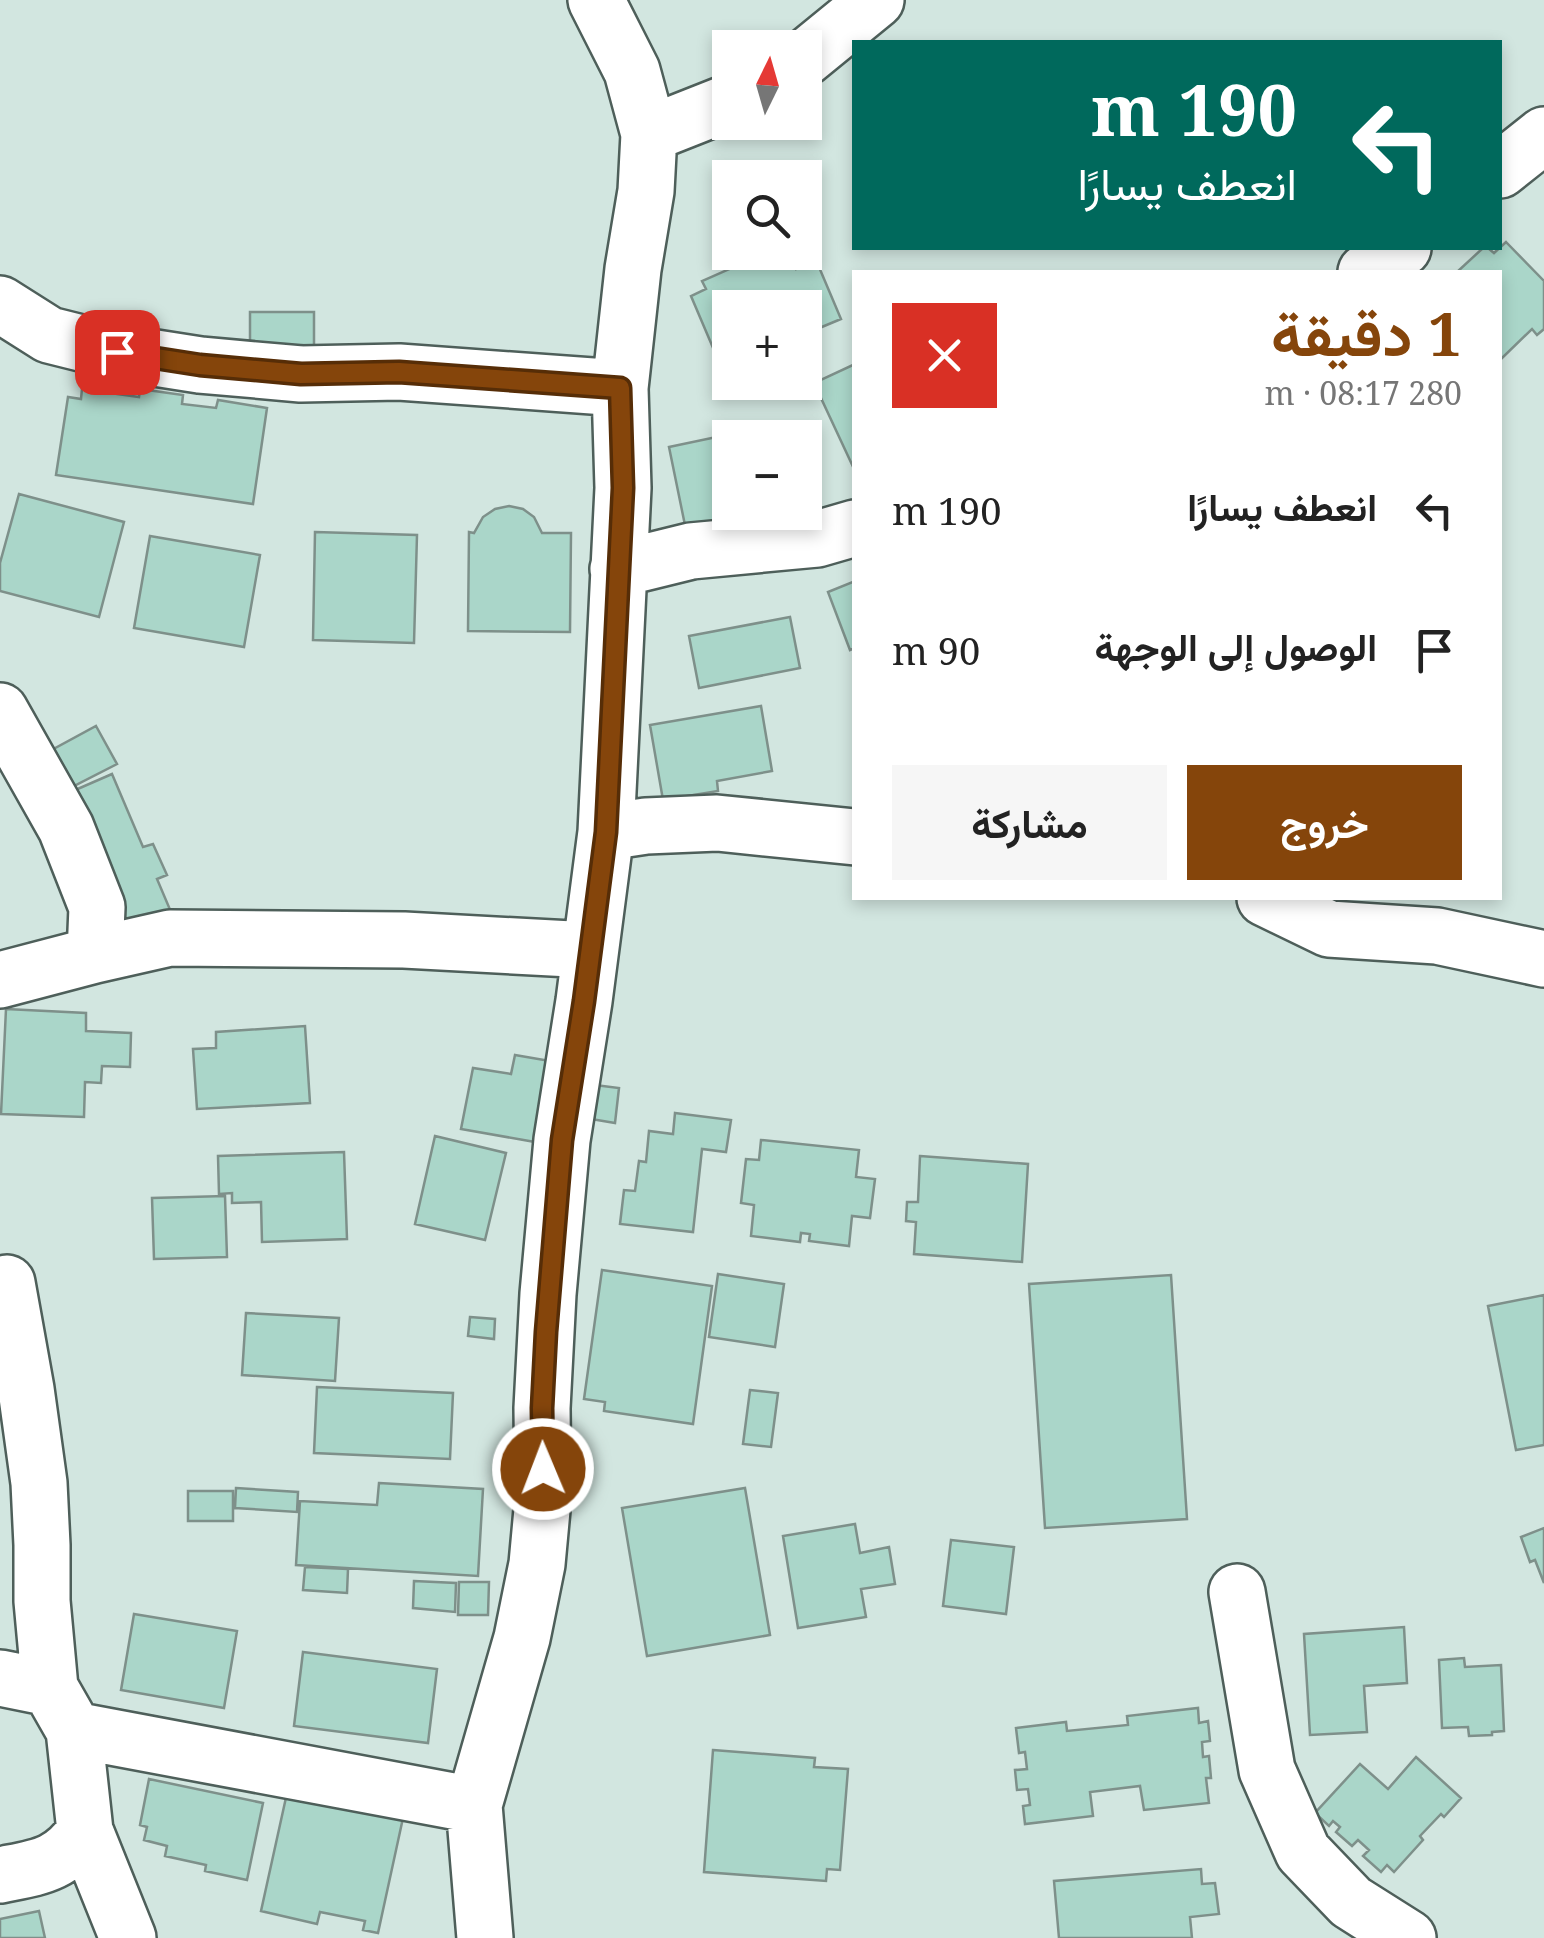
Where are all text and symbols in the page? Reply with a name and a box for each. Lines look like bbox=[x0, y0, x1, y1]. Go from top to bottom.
north arrow bbox=[712, 30, 822, 140]
map controls bbox=[712, 30, 822, 530]
text: 190 m bbox=[1091, 61, 1297, 157]
icon: left bbox=[1332, 80, 1462, 210]
text: انعطف يسارًا bbox=[1078, 152, 1297, 213]
button: search bbox=[712, 160, 822, 270]
button: + bbox=[712, 290, 822, 400]
text: 1 دقيقة bbox=[1271, 292, 1462, 374]
button: close bbox=[892, 303, 997, 408]
pin bbox=[75, 310, 160, 395]
icon: arrive bbox=[90, 325, 145, 380]
text: 280 m · 08:17 bbox=[1264, 371, 1462, 414]
button: − bbox=[712, 420, 822, 530]
text: انعطف يسارًا bbox=[1187, 480, 1377, 532]
icon: left bbox=[1407, 483, 1462, 538]
text: 190 m bbox=[892, 484, 1002, 536]
text: الوصول إلى الوجهة bbox=[1095, 620, 1377, 672]
icon: arrive bbox=[1407, 623, 1462, 678]
text: 90 m bbox=[892, 624, 980, 676]
button: مشاركة bbox=[892, 765, 1167, 880]
button: خروج bbox=[1187, 765, 1462, 880]
position arrow bbox=[491, 1417, 595, 1521]

